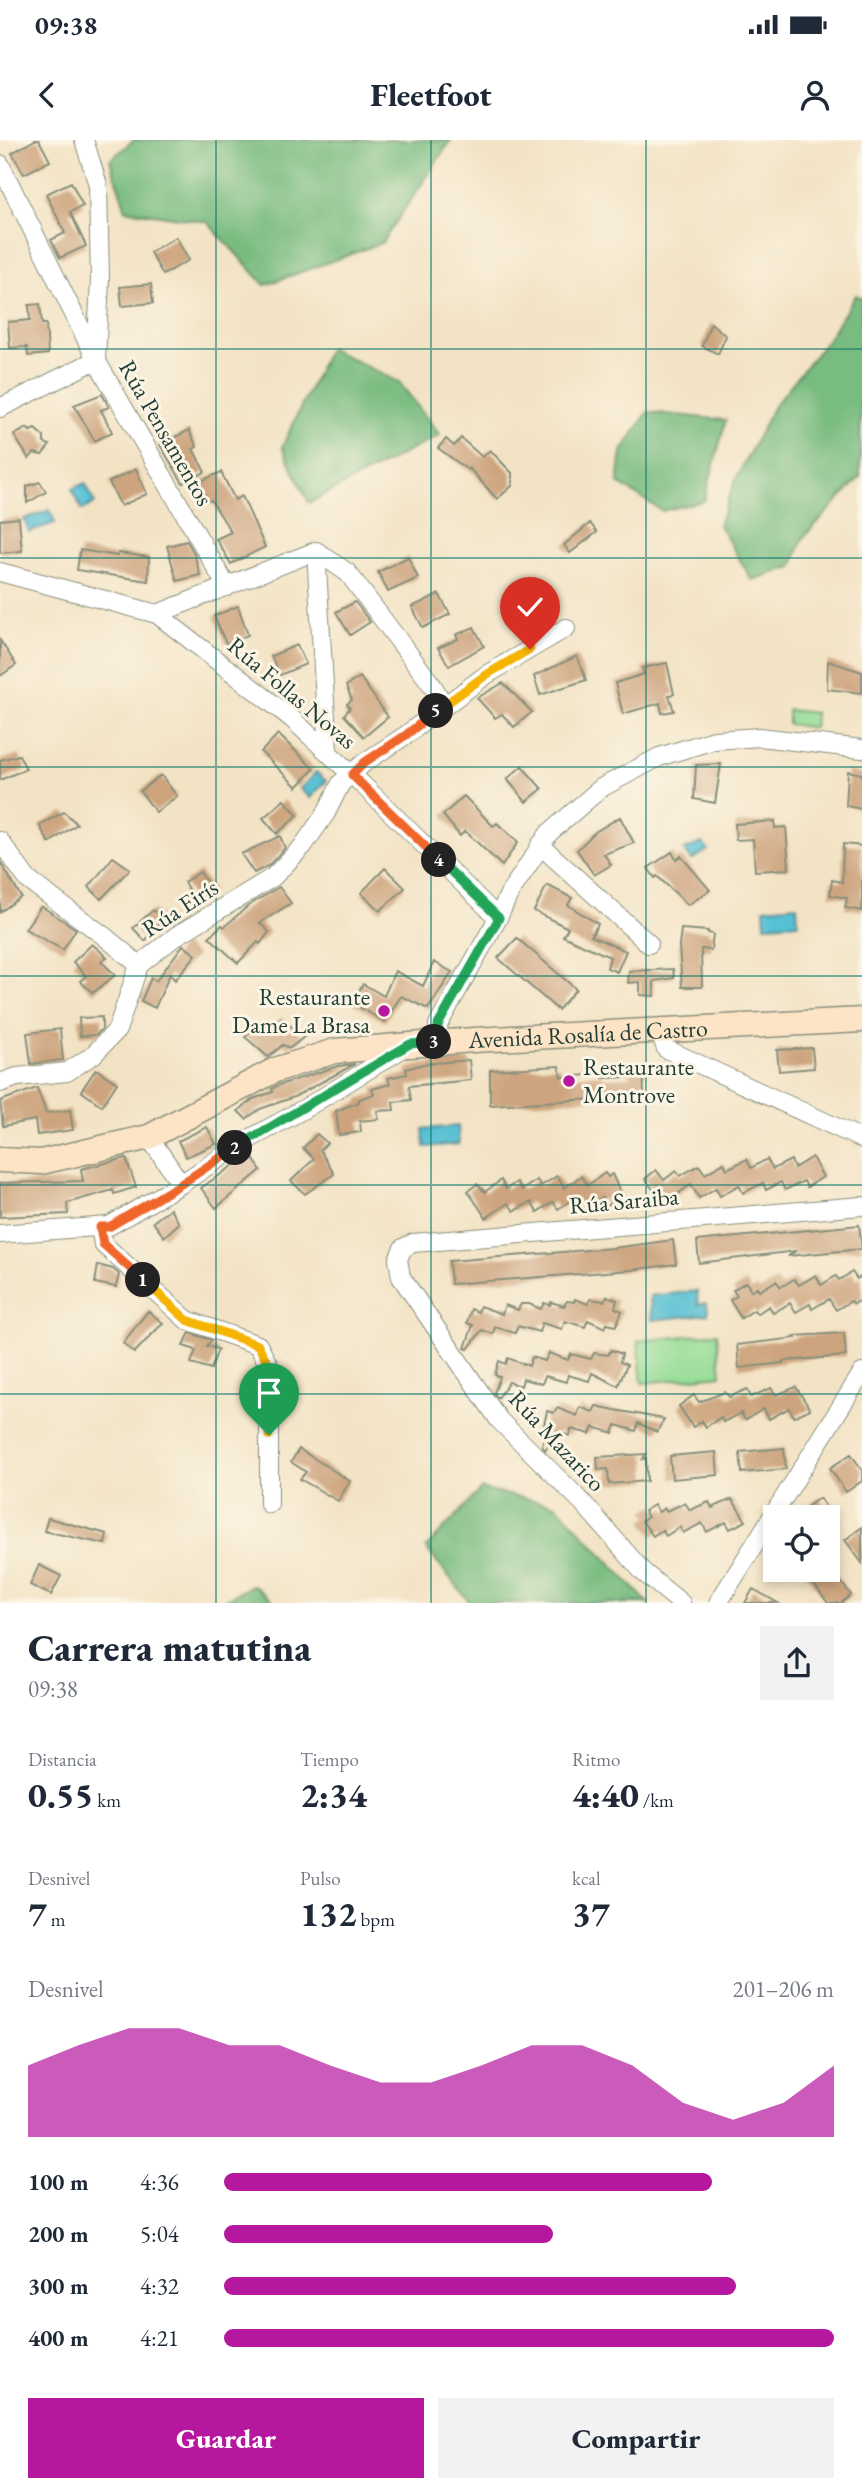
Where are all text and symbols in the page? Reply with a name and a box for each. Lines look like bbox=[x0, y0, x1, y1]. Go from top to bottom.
text: 09:38 bbox=[35, 8, 97, 42]
text: Fleetfoot bbox=[370, 74, 492, 116]
icon: back bbox=[28, 76, 66, 114]
icon: person bbox=[796, 76, 834, 114]
street label: Rúa Pensamentos bbox=[112, 354, 221, 511]
pin bbox=[500, 577, 560, 649]
icon: check bbox=[511, 588, 549, 626]
street label: Rúa Follas Novas bbox=[221, 630, 363, 756]
pin: 5 bbox=[418, 694, 453, 728]
text: 5 bbox=[430, 698, 441, 723]
pin: 4 bbox=[422, 842, 457, 878]
text: 4 bbox=[433, 847, 444, 872]
street label: Rúa Eirís bbox=[136, 871, 224, 944]
place label: Restaurante Dame La Brasa bbox=[232, 981, 370, 1040]
marker: Restaurante Dame La Brasa bbox=[376, 1003, 392, 1019]
street label: Avenida Rosalía de Castro bbox=[466, 1012, 709, 1055]
pin: 3 bbox=[416, 1024, 452, 1060]
text: 3 bbox=[428, 1029, 439, 1054]
place label: Restaurante Montrove bbox=[583, 1051, 694, 1110]
marker: Restaurante Montrove bbox=[561, 1073, 577, 1089]
pin: 2 bbox=[218, 1130, 252, 1166]
text: 2 bbox=[229, 1135, 240, 1160]
street label: Rúa Saraiba bbox=[568, 1180, 680, 1221]
pin: 1 bbox=[125, 1262, 160, 1298]
text: 1 bbox=[137, 1267, 148, 1292]
pin bbox=[239, 1363, 299, 1435]
icon: arrive bbox=[250, 1374, 288, 1412]
street label: Rúa Mazarico bbox=[502, 1383, 612, 1498]
map controls bbox=[763, 1505, 840, 1582]
button: locate bbox=[763, 1505, 840, 1582]
text: Carrera matutina bbox=[28, 1623, 311, 1672]
button: share bbox=[760, 1626, 834, 1700]
text: 09:38 bbox=[28, 1674, 78, 1704]
text: Distancia bbox=[28, 1747, 97, 1772]
text: Tiempo bbox=[300, 1747, 359, 1772]
text: Ritmo bbox=[572, 1747, 620, 1772]
text: 0.55 bbox=[28, 1772, 94, 1817]
text: 2:34 bbox=[300, 1772, 367, 1817]
text: 4:40 bbox=[572, 1772, 639, 1817]
text: km bbox=[94, 1788, 121, 1813]
text: /km bbox=[639, 1788, 674, 1813]
text: Desnivel bbox=[28, 1866, 90, 1891]
text: Pulso bbox=[300, 1866, 341, 1891]
text: kcal bbox=[572, 1866, 601, 1891]
text: 7 bbox=[28, 1891, 47, 1936]
text: 132 bbox=[300, 1891, 357, 1936]
text: 37 bbox=[572, 1891, 610, 1936]
text: m bbox=[47, 1907, 66, 1932]
text: bpm bbox=[357, 1907, 395, 1932]
text: Desnivel bbox=[28, 1974, 104, 2004]
text: 201–206 m bbox=[733, 1974, 834, 2004]
text: 100 m bbox=[28, 2167, 89, 2197]
text: 4:36 bbox=[140, 2167, 179, 2197]
text: 200 m bbox=[28, 2219, 89, 2249]
text: 5:04 bbox=[140, 2219, 179, 2249]
text: 300 m bbox=[28, 2271, 89, 2301]
text: 4:32 bbox=[140, 2271, 179, 2301]
text: 400 m bbox=[28, 2323, 89, 2353]
text: 4:21 bbox=[140, 2323, 179, 2353]
button: Guardar bbox=[28, 2398, 424, 2478]
button: Compartir bbox=[438, 2398, 834, 2478]

